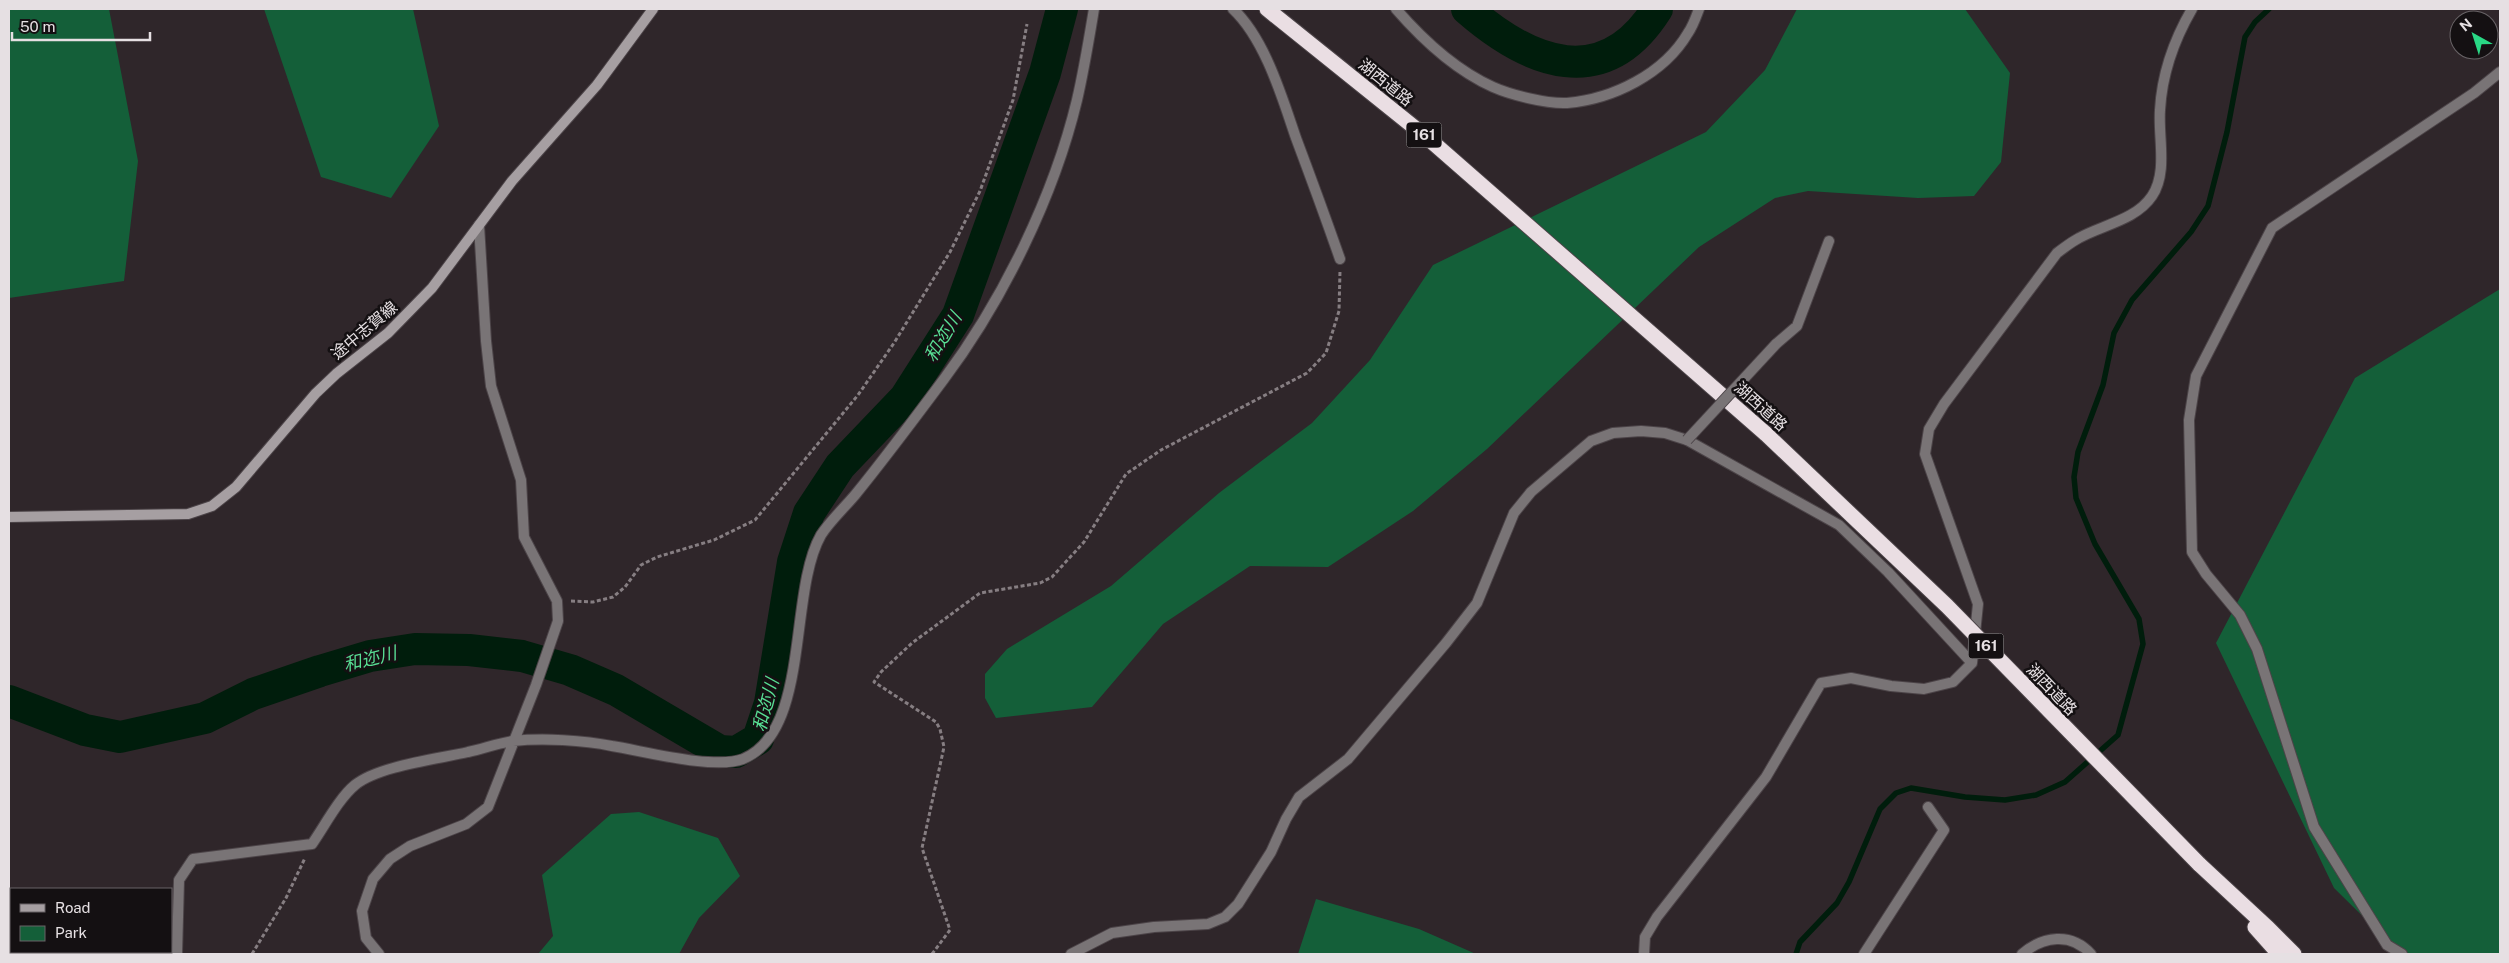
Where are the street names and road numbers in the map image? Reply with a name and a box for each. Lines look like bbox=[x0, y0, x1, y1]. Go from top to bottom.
street label: 湖西道路 bbox=[1355, 55, 1417, 110]
road number: 161 bbox=[1406, 122, 1442, 148]
street label: 途中志賀線 bbox=[328, 297, 401, 363]
street label: 湖西道路 bbox=[1731, 378, 1791, 435]
road number: 161 bbox=[1968, 634, 2004, 658]
street label: 湖西道路 bbox=[2023, 660, 2081, 719]

